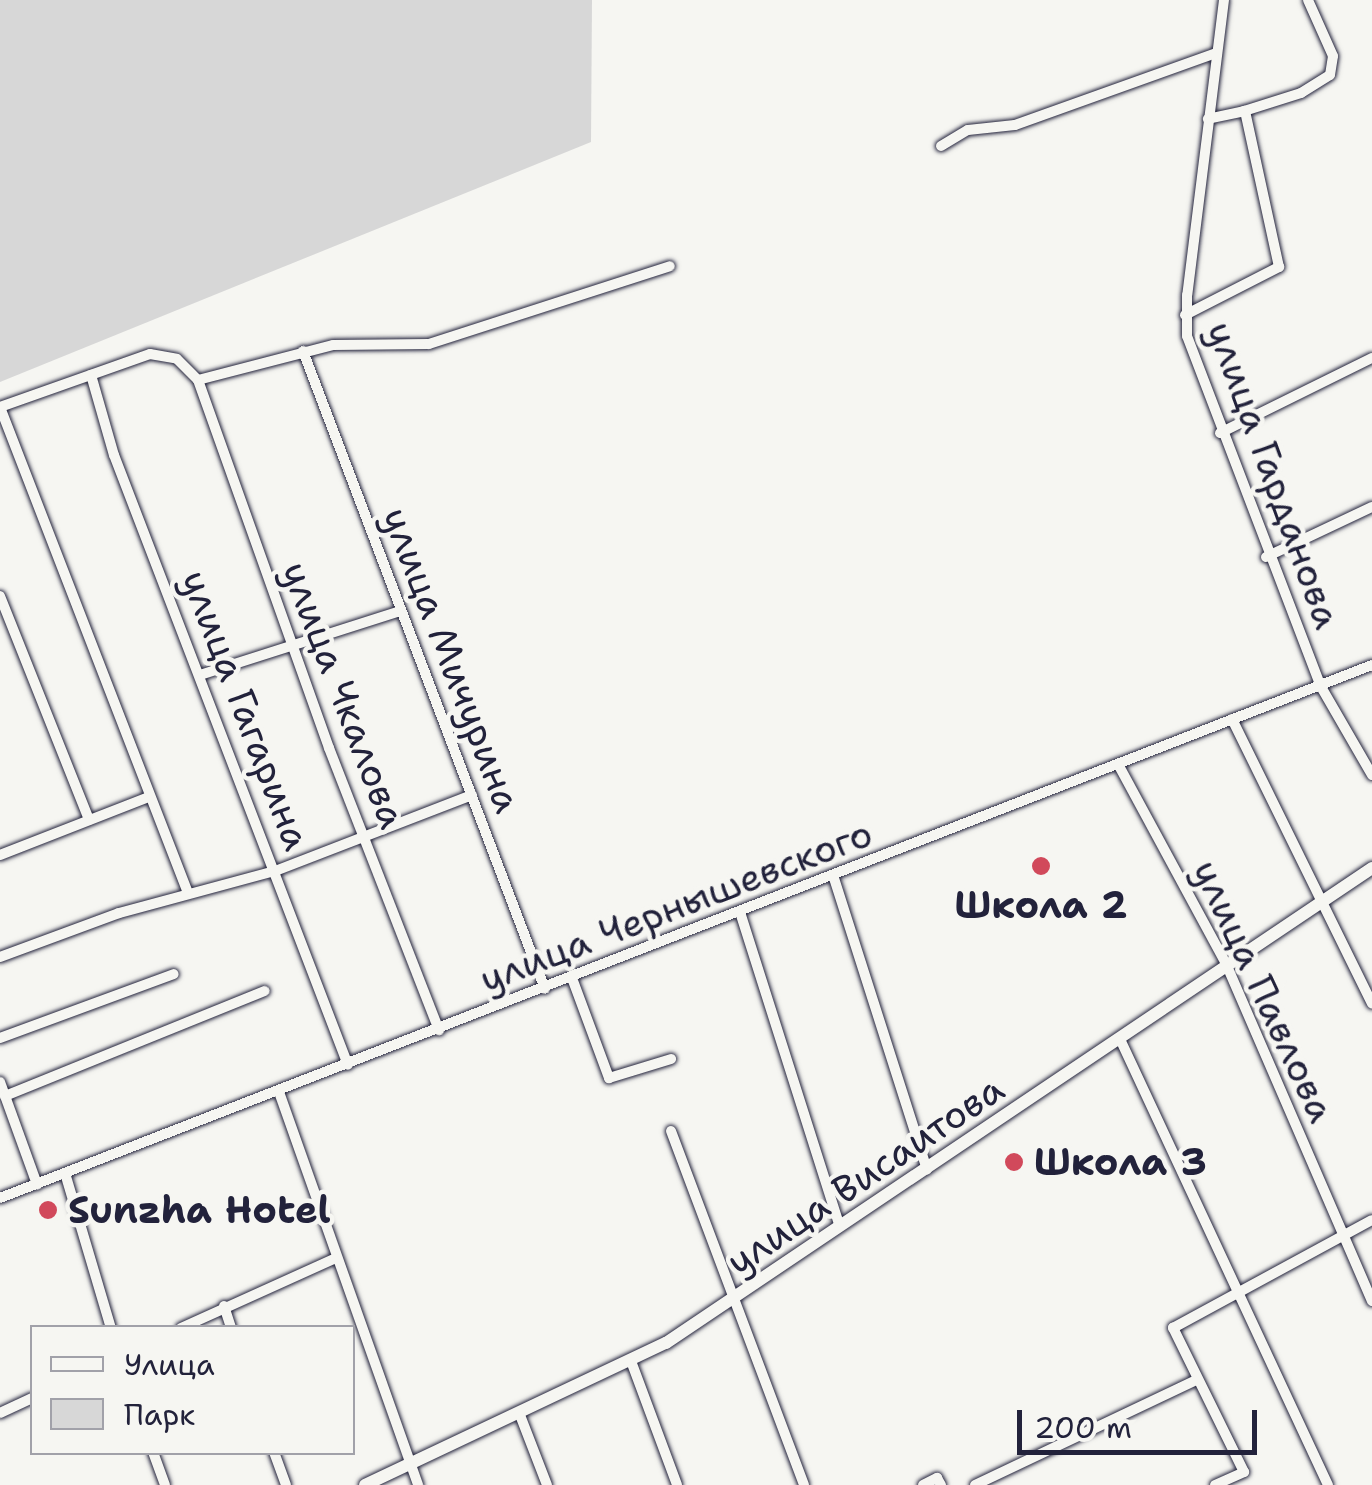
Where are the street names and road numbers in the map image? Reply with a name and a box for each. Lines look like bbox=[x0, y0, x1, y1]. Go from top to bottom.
street label: улица Гарданова bbox=[1197, 315, 1351, 635]
street label: улица Мичурина bbox=[373, 501, 531, 819]
street label: улица Чкалова bbox=[272, 555, 416, 835]
street label: улица Гагарина bbox=[172, 564, 320, 856]
street label: улица Чернышевского bbox=[473, 810, 879, 1002]
street label: улица Павлова bbox=[1183, 853, 1345, 1129]
street label: улица Висаитова bbox=[718, 1065, 1012, 1285]

